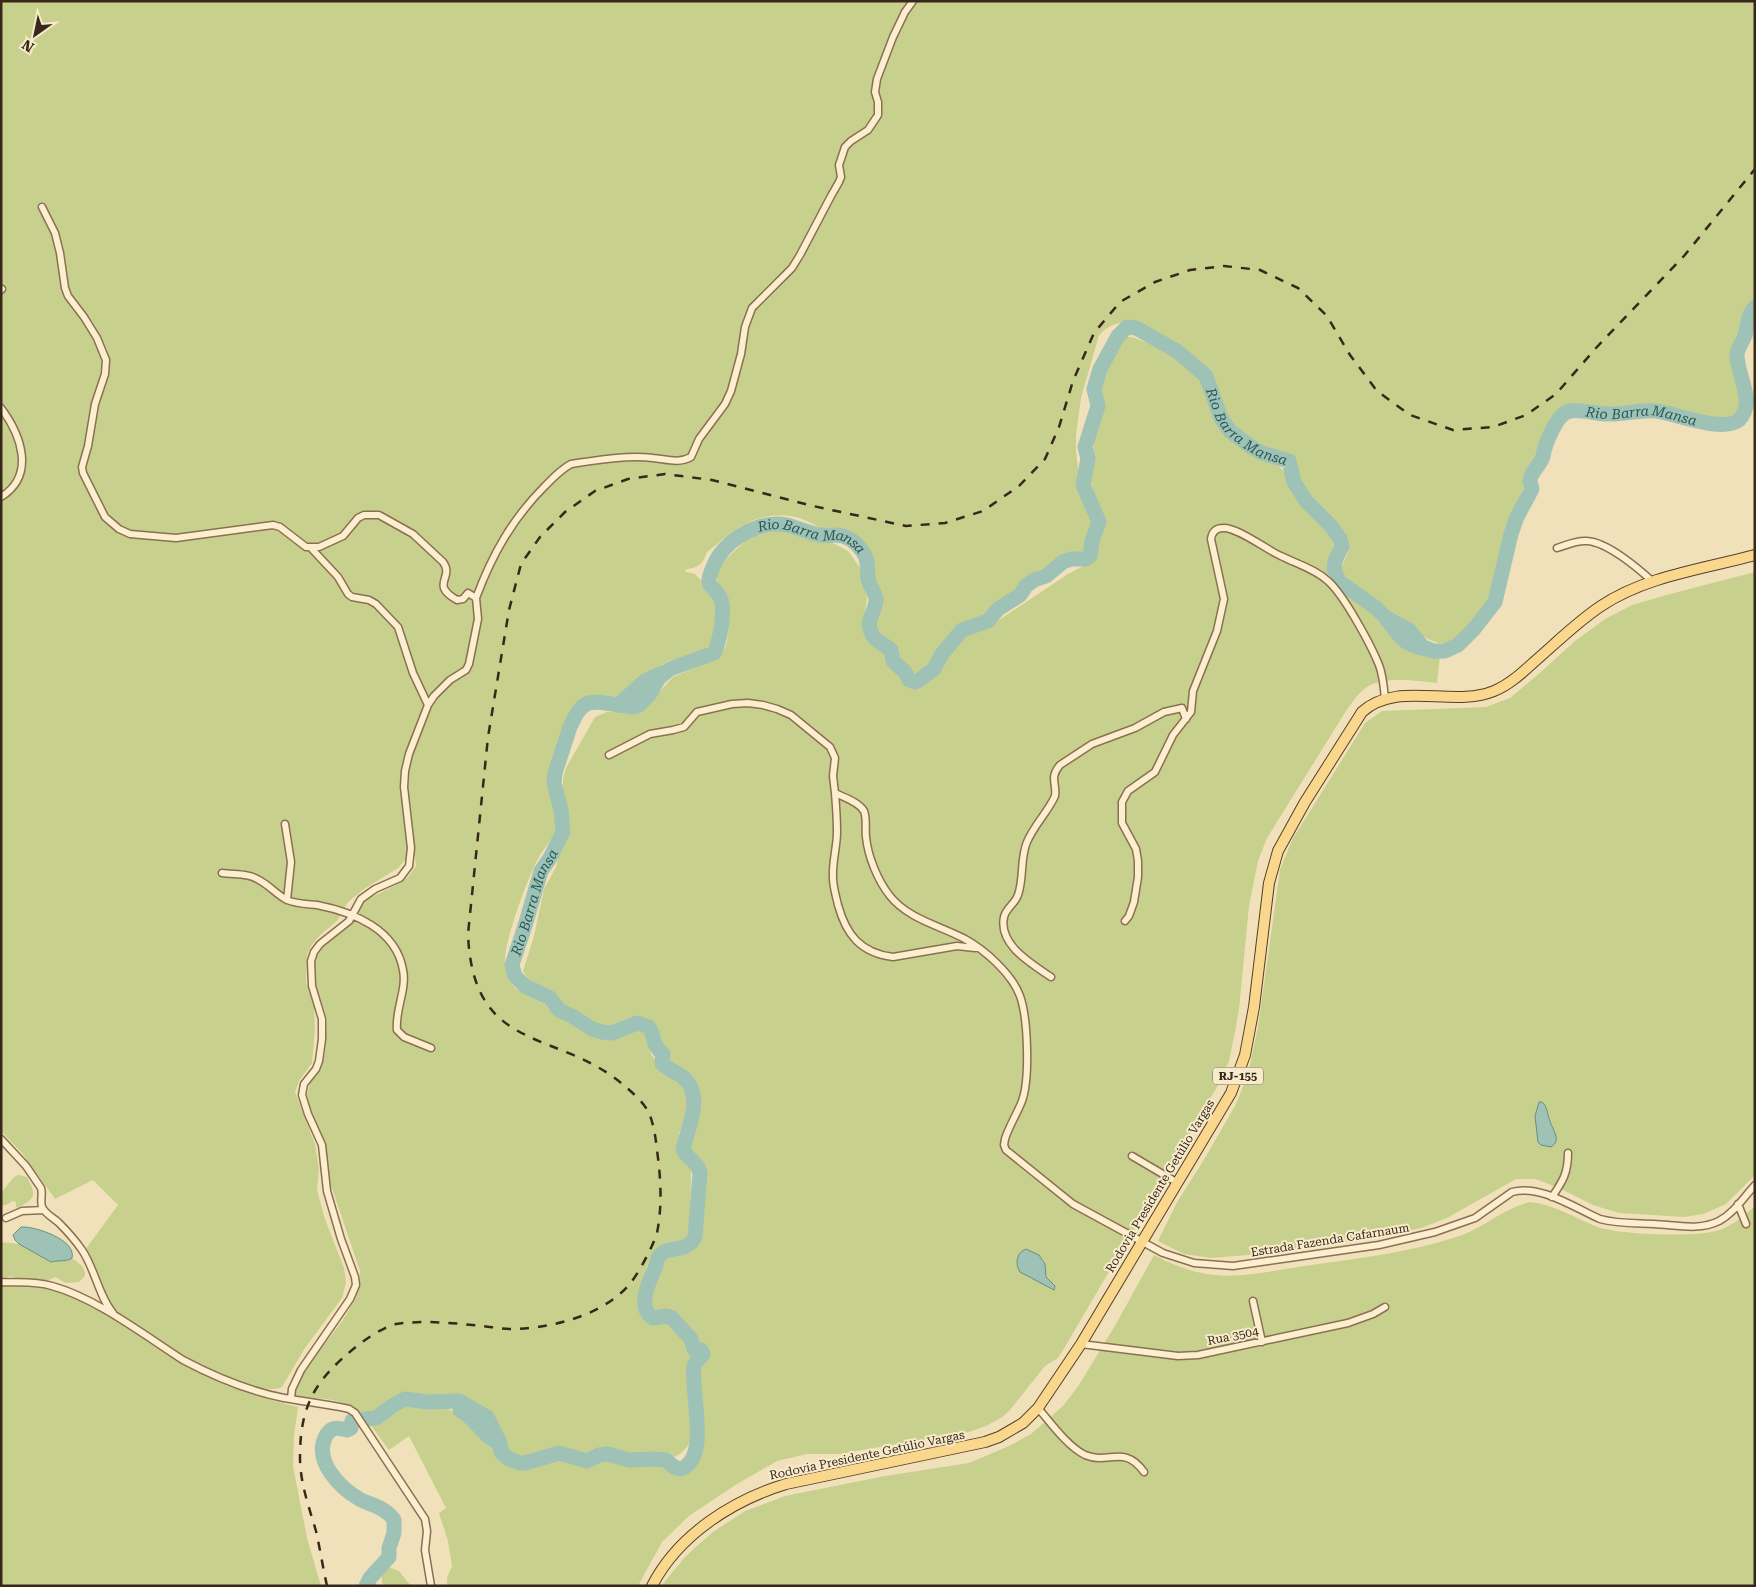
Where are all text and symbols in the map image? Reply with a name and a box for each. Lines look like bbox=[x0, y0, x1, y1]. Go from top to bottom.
north arrow bbox=[10, 10, 60, 60]
text: N bbox=[19, 36, 37, 56]
water label: Rio Barra Mansa bbox=[1203, 385, 1289, 468]
water label: Rio Barra Mansa bbox=[1584, 402, 1699, 429]
water label: Rio Barra Mansa bbox=[755, 516, 869, 556]
water label: Rio Barra Mansa bbox=[507, 847, 561, 958]
road number: RJ-155 bbox=[1213, 1068, 1263, 1084]
street label: Rodovia Presidente Getúlio Vargas bbox=[1103, 1097, 1217, 1275]
street label: Estrada Fazenda Cafarnaum bbox=[1250, 1221, 1410, 1259]
street label: Rua 3504 bbox=[1206, 1324, 1260, 1348]
street label: Rodovia Presidente Getúlio Vargas bbox=[768, 1427, 966, 1483]

